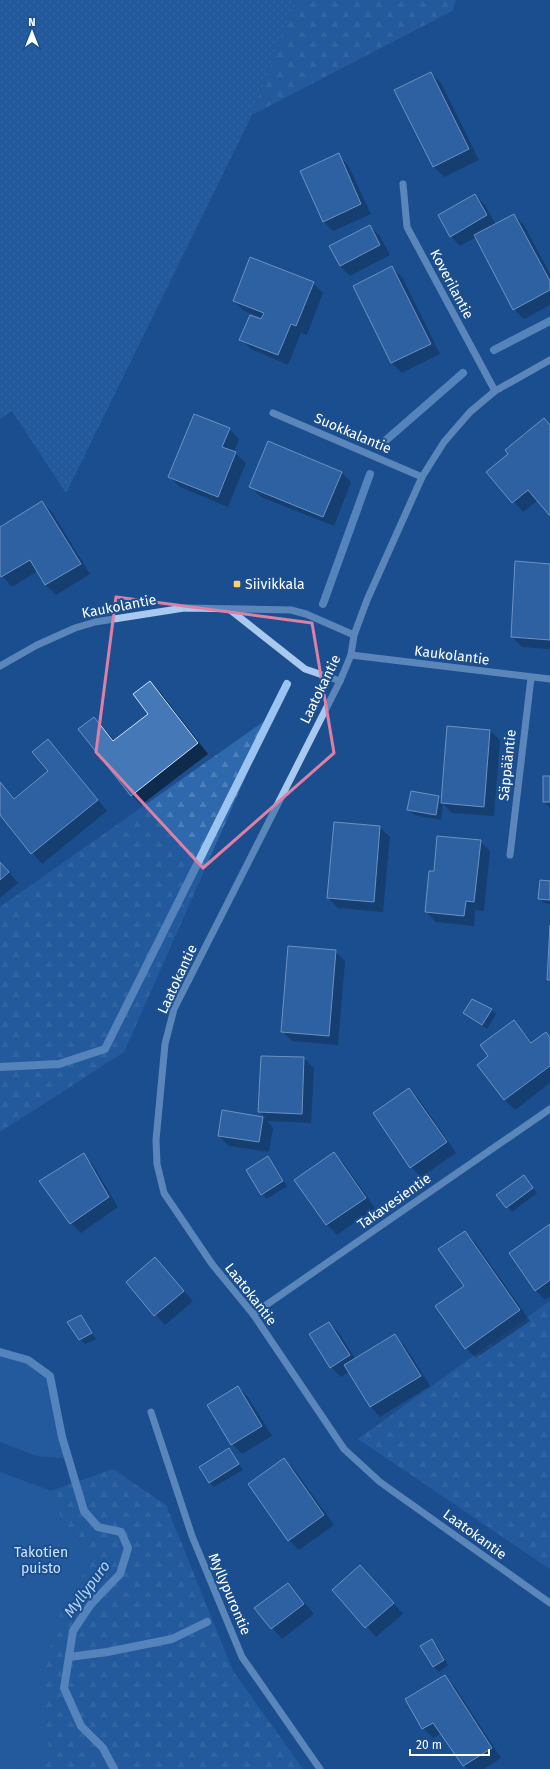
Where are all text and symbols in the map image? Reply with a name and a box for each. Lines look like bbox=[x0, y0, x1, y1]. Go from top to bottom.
north arrow bbox=[12, 12, 52, 52]
text: N bbox=[28, 16, 36, 29]
street label: Koverilantie bbox=[426, 246, 477, 322]
street label: Suokkalantie bbox=[312, 410, 394, 457]
place label: Siivikkala bbox=[245, 576, 305, 593]
marker: Siivikkala bbox=[232, 579, 242, 589]
street label: Kaukolantie bbox=[80, 591, 158, 622]
street label: Kaukolantie bbox=[413, 642, 491, 669]
street label: Laatokantie bbox=[296, 652, 344, 726]
street label: Säppääntie bbox=[495, 728, 520, 802]
street label: Laatokantie bbox=[154, 942, 201, 1017]
street label: Takavesientie bbox=[354, 1170, 434, 1233]
street label: Laatokantie bbox=[221, 1260, 280, 1329]
street label: Laatokantie bbox=[440, 1506, 510, 1563]
park label: Takotien puisto bbox=[14, 1544, 68, 1577]
street label: Myllypurontie bbox=[205, 1551, 254, 1638]
water label: Myllypuro bbox=[60, 1557, 114, 1621]
scale bar bbox=[410, 1731, 489, 1757]
text: 20 m bbox=[416, 1738, 442, 1752]

